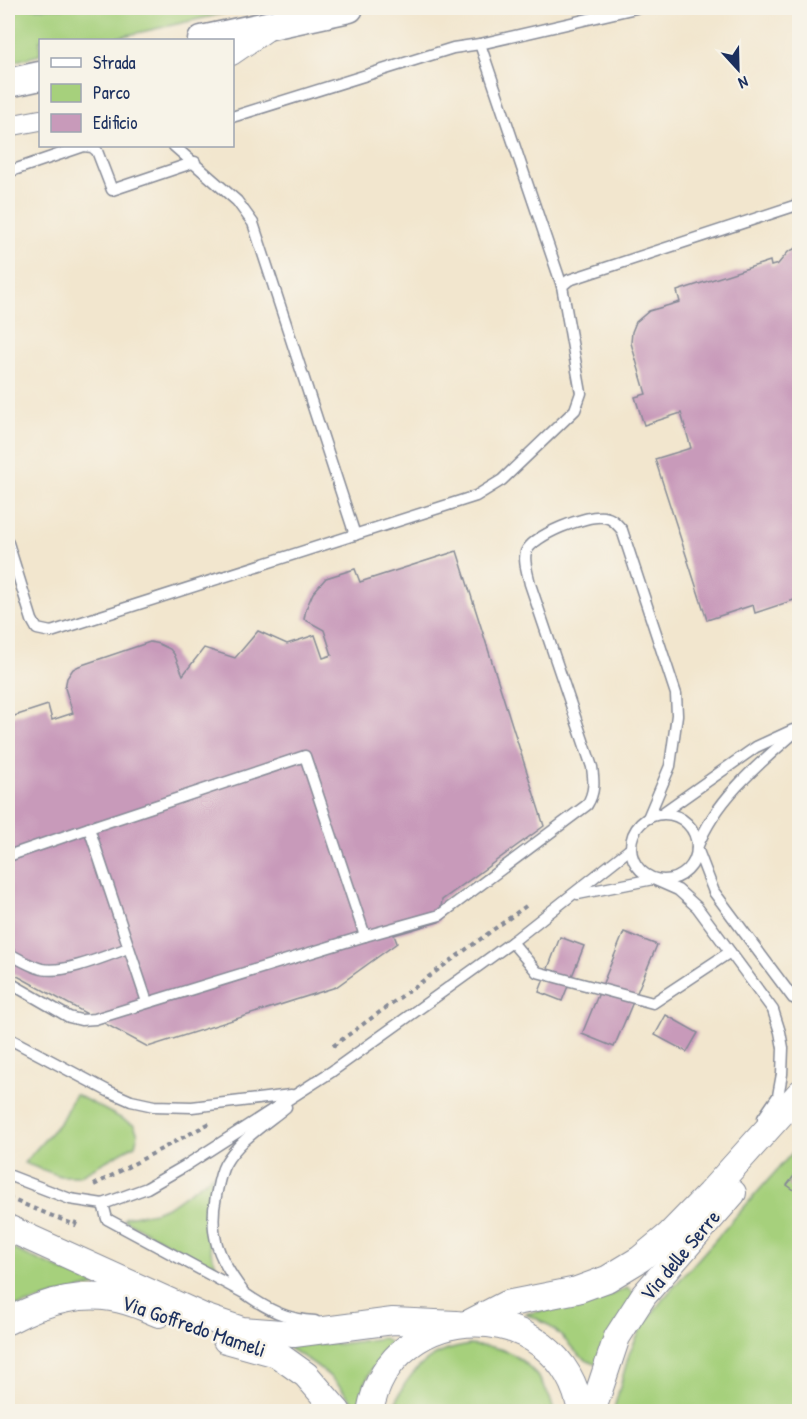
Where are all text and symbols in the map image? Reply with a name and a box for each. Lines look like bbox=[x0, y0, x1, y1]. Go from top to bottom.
legend bbox=[39, 39, 234, 147]
north arrow bbox=[708, 39, 768, 99]
text: Strada bbox=[93, 50, 136, 75]
text: N bbox=[735, 71, 752, 95]
text: Parco bbox=[93, 80, 130, 105]
text: Edificio bbox=[93, 110, 137, 135]
street label: Via delle Serre bbox=[633, 1203, 727, 1307]
street label: Via Goffredo Mameli bbox=[118, 1288, 270, 1364]

